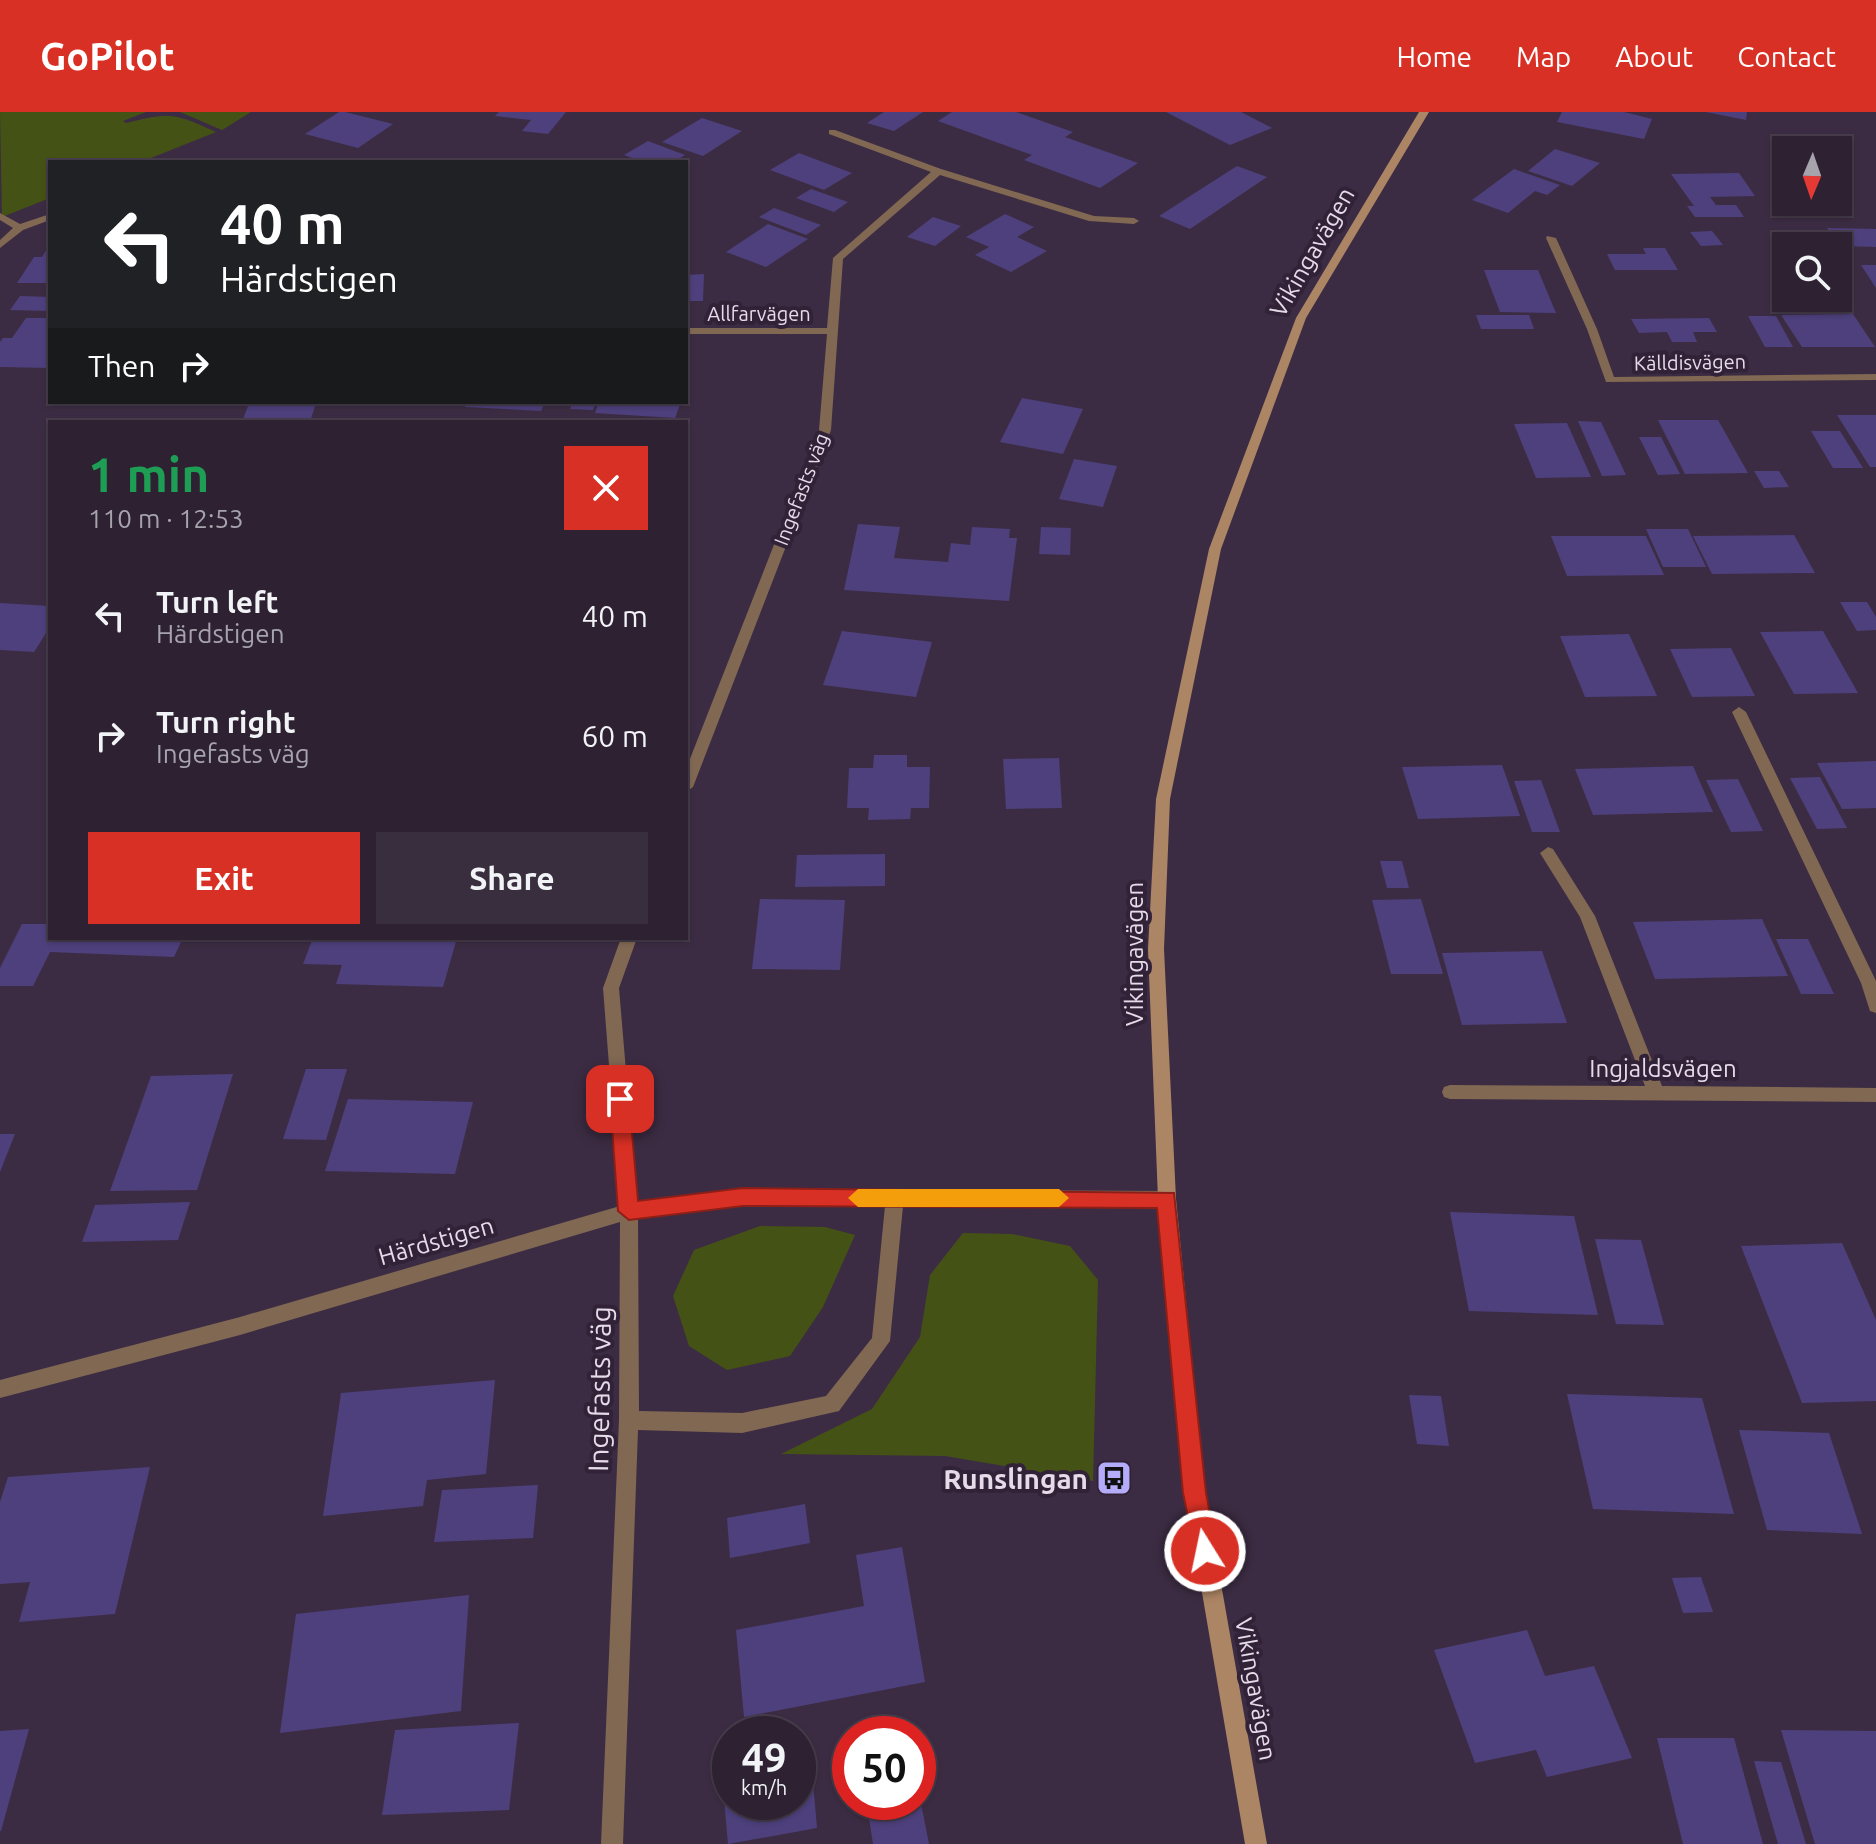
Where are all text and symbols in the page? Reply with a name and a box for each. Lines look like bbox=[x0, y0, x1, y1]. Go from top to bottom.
text: GoPilot bbox=[40, 35, 175, 77]
text: Home bbox=[1397, 41, 1472, 72]
text: Map bbox=[1516, 41, 1571, 72]
text: About bbox=[1615, 41, 1693, 72]
text: Contact bbox=[1737, 41, 1836, 72]
north arrow bbox=[1772, 136, 1852, 216]
map controls bbox=[1772, 136, 1852, 312]
street label: Vikingavägen bbox=[1264, 183, 1360, 321]
icon: left bbox=[88, 192, 192, 296]
text: 40 m bbox=[220, 192, 345, 255]
button: search bbox=[1772, 232, 1852, 312]
text: Härdstigen bbox=[220, 258, 398, 299]
street label: Allfarvägen bbox=[707, 302, 811, 325]
icon: right bbox=[172, 344, 216, 388]
text: Then bbox=[88, 349, 156, 383]
street label: Källdisvägen bbox=[1634, 350, 1746, 374]
street label: Ingefasts väg bbox=[769, 430, 833, 548]
button: close bbox=[564, 446, 648, 530]
text: 1 min bbox=[88, 447, 209, 501]
text: 110 m · 12:53 bbox=[88, 504, 244, 533]
text: Turn left bbox=[156, 585, 278, 619]
icon: left bbox=[88, 594, 132, 638]
text: 40 m bbox=[581, 599, 648, 633]
text: Härdstigen bbox=[156, 619, 285, 648]
text: Turn right bbox=[156, 705, 296, 739]
icon: right bbox=[88, 714, 132, 758]
text: 60 m bbox=[581, 719, 648, 753]
text: Ingefasts väg bbox=[156, 739, 310, 768]
button: Exit bbox=[88, 832, 360, 924]
button: Share bbox=[376, 832, 648, 924]
street label: Vikingavägen bbox=[1121, 882, 1148, 1026]
street label: Ingjaldsvägen bbox=[1589, 1055, 1737, 1082]
pin bbox=[586, 1065, 654, 1133]
icon: arrive bbox=[598, 1077, 642, 1121]
street label: Härdstigen bbox=[375, 1212, 497, 1270]
street label: Ingefasts väg bbox=[582, 1306, 616, 1472]
bus stop icon: Runslingan bbox=[1095, 1459, 1133, 1497]
place label: Runslingan bbox=[943, 1463, 1088, 1494]
position arrow bbox=[1163, 1509, 1247, 1593]
street label: Vikingavägen bbox=[1230, 1616, 1282, 1762]
speed limit sign: 50 bbox=[832, 1716, 936, 1820]
text: 49 bbox=[741, 1735, 787, 1780]
text: km/h bbox=[741, 1776, 787, 1799]

